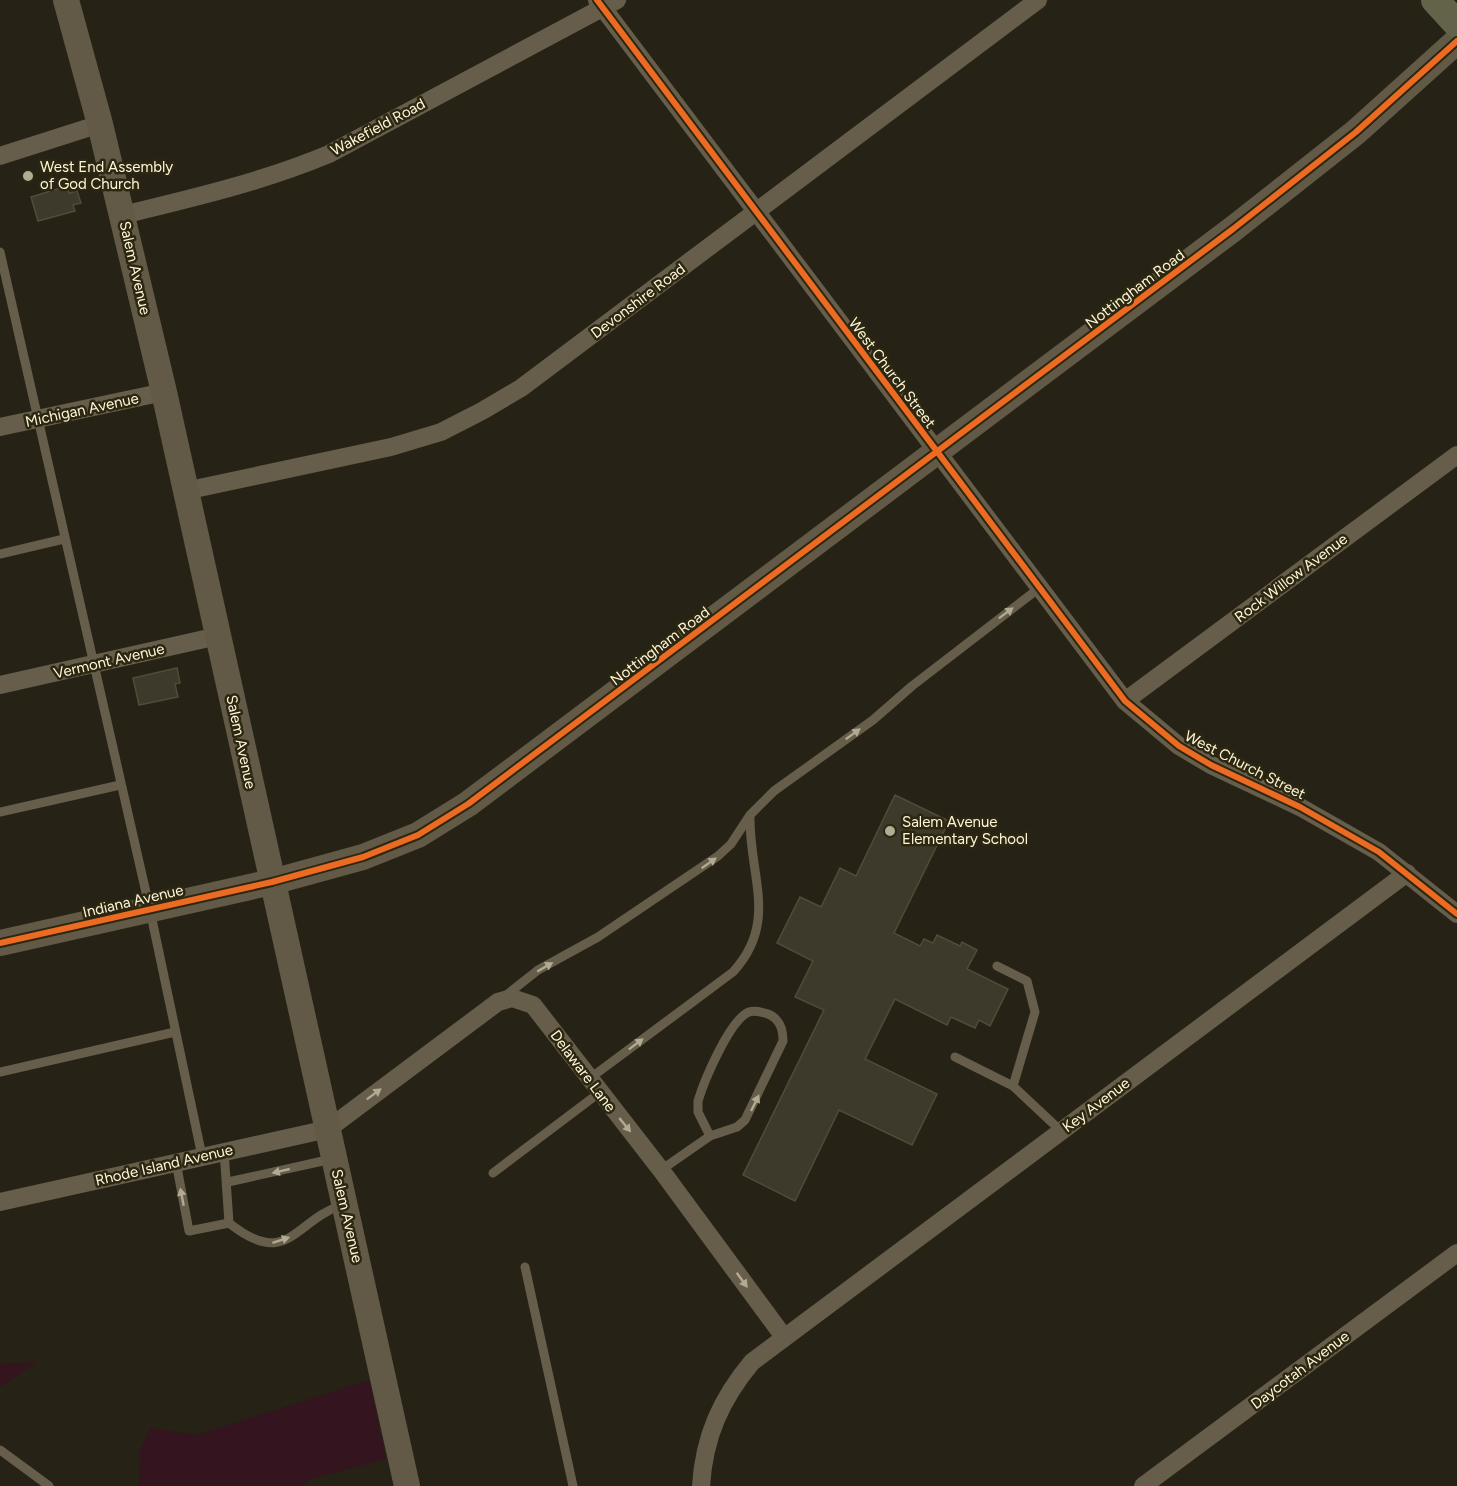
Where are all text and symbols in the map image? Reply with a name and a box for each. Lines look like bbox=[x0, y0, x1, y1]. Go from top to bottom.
street label: Wakefield Road bbox=[328, 95, 428, 159]
place label: West End Assembly of God Church bbox=[40, 158, 173, 193]
marker: West End Assembly of God Church bbox=[21, 169, 35, 183]
street label: Salem Avenue bbox=[115, 219, 155, 317]
street label: Nottingham Road bbox=[1082, 246, 1188, 332]
street label: Devonshire Road bbox=[587, 260, 689, 342]
street label: West Church Street bbox=[845, 314, 939, 432]
street label: Michigan Avenue bbox=[24, 389, 140, 431]
street label: Rock Willow Avenue bbox=[1231, 530, 1351, 626]
street label: Nottingham Road bbox=[607, 603, 713, 689]
one-way arrow bbox=[999, 608, 1014, 620]
street label: Vermont Avenue bbox=[52, 640, 166, 682]
street label: Salem Avenue bbox=[222, 693, 260, 791]
street label: West Church Street bbox=[1182, 727, 1309, 803]
one-way arrow bbox=[845, 728, 861, 740]
place label: Salem Avenue Elementary School bbox=[902, 813, 1028, 848]
marker: Salem Avenue Elementary School bbox=[883, 824, 897, 838]
one-way arrow bbox=[701, 857, 717, 869]
street label: Indiana Avenue bbox=[81, 881, 185, 921]
one-way arrow bbox=[536, 962, 553, 972]
street label: Delaware Lane bbox=[546, 1027, 620, 1115]
one-way arrow bbox=[627, 1038, 643, 1050]
street label: Key Avenue bbox=[1059, 1074, 1133, 1136]
one-way arrow bbox=[367, 1089, 382, 1101]
one-way arrow bbox=[750, 1095, 759, 1112]
one-way arrow bbox=[618, 1117, 631, 1133]
street label: Rhode Island Avenue bbox=[93, 1140, 235, 1190]
one-way arrow bbox=[272, 1166, 290, 1176]
street label: Salem Avenue bbox=[327, 1167, 367, 1265]
one-way arrow bbox=[177, 1187, 186, 1206]
one-way arrow bbox=[272, 1235, 290, 1244]
one-way arrow bbox=[736, 1272, 748, 1288]
street label: Daycotah Avenue bbox=[1247, 1327, 1353, 1413]

